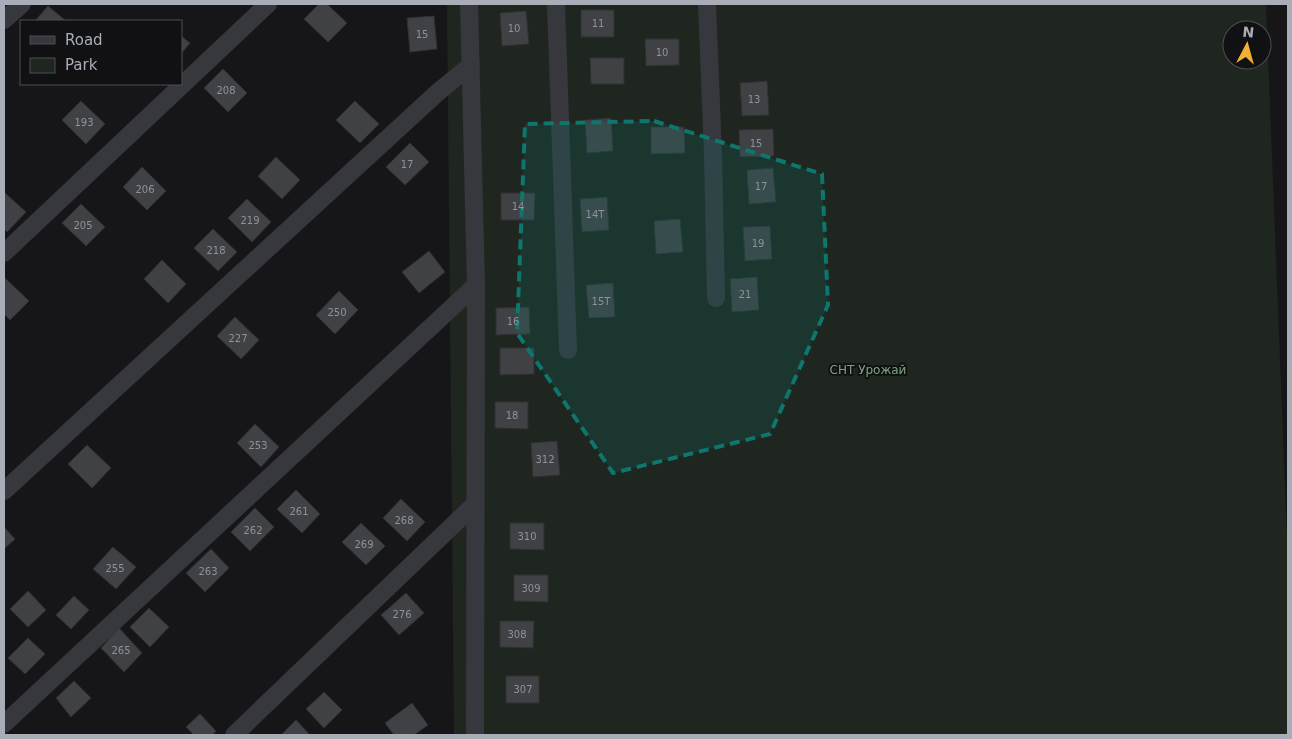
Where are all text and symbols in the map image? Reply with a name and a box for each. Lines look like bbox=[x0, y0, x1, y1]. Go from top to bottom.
house number: 11 bbox=[592, 18, 604, 29]
legend bbox=[20, 20, 182, 85]
north arrow bbox=[1222, 20, 1272, 70]
house number: 10 bbox=[508, 23, 520, 34]
text: N bbox=[1242, 24, 1255, 41]
house number: 15 bbox=[416, 29, 428, 40]
text: Road bbox=[65, 31, 103, 49]
house number: 10 bbox=[656, 47, 668, 58]
text: Park bbox=[65, 56, 98, 74]
house number: 208 bbox=[216, 85, 236, 96]
house number: 13 bbox=[748, 94, 760, 105]
house number: 193 bbox=[74, 117, 94, 128]
house number: 15 bbox=[750, 138, 762, 149]
house number: 17 bbox=[401, 159, 413, 170]
house number: 17 bbox=[755, 181, 767, 192]
house number: 206 bbox=[135, 184, 155, 195]
house number: 14 bbox=[512, 201, 524, 212]
house number: 14Т bbox=[586, 209, 605, 220]
house number: 219 bbox=[240, 215, 260, 226]
house number: 205 bbox=[73, 220, 93, 231]
house number: 19 bbox=[752, 238, 764, 249]
house number: 218 bbox=[206, 245, 226, 256]
house number: 21 bbox=[739, 289, 751, 300]
house number: 15Т bbox=[592, 296, 611, 307]
house number: 250 bbox=[327, 307, 347, 318]
house number: 16 bbox=[507, 316, 519, 327]
house number: 227 bbox=[228, 333, 248, 344]
park label: СНТ Урожай bbox=[830, 363, 906, 377]
house number: 18 bbox=[506, 410, 518, 421]
house number: 253 bbox=[248, 440, 268, 451]
house number: 312 bbox=[535, 454, 555, 465]
house number: 261 bbox=[289, 506, 309, 517]
house number: 268 bbox=[394, 515, 414, 526]
house number: 262 bbox=[243, 525, 263, 536]
house number: 310 bbox=[517, 531, 537, 542]
house number: 269 bbox=[354, 539, 374, 550]
house number: 255 bbox=[105, 563, 125, 574]
house number: 263 bbox=[198, 566, 218, 577]
house number: 309 bbox=[521, 583, 541, 594]
house number: 276 bbox=[392, 609, 412, 620]
house number: 308 bbox=[507, 629, 527, 640]
house number: 265 bbox=[111, 645, 131, 656]
house number: 307 bbox=[513, 684, 533, 695]

